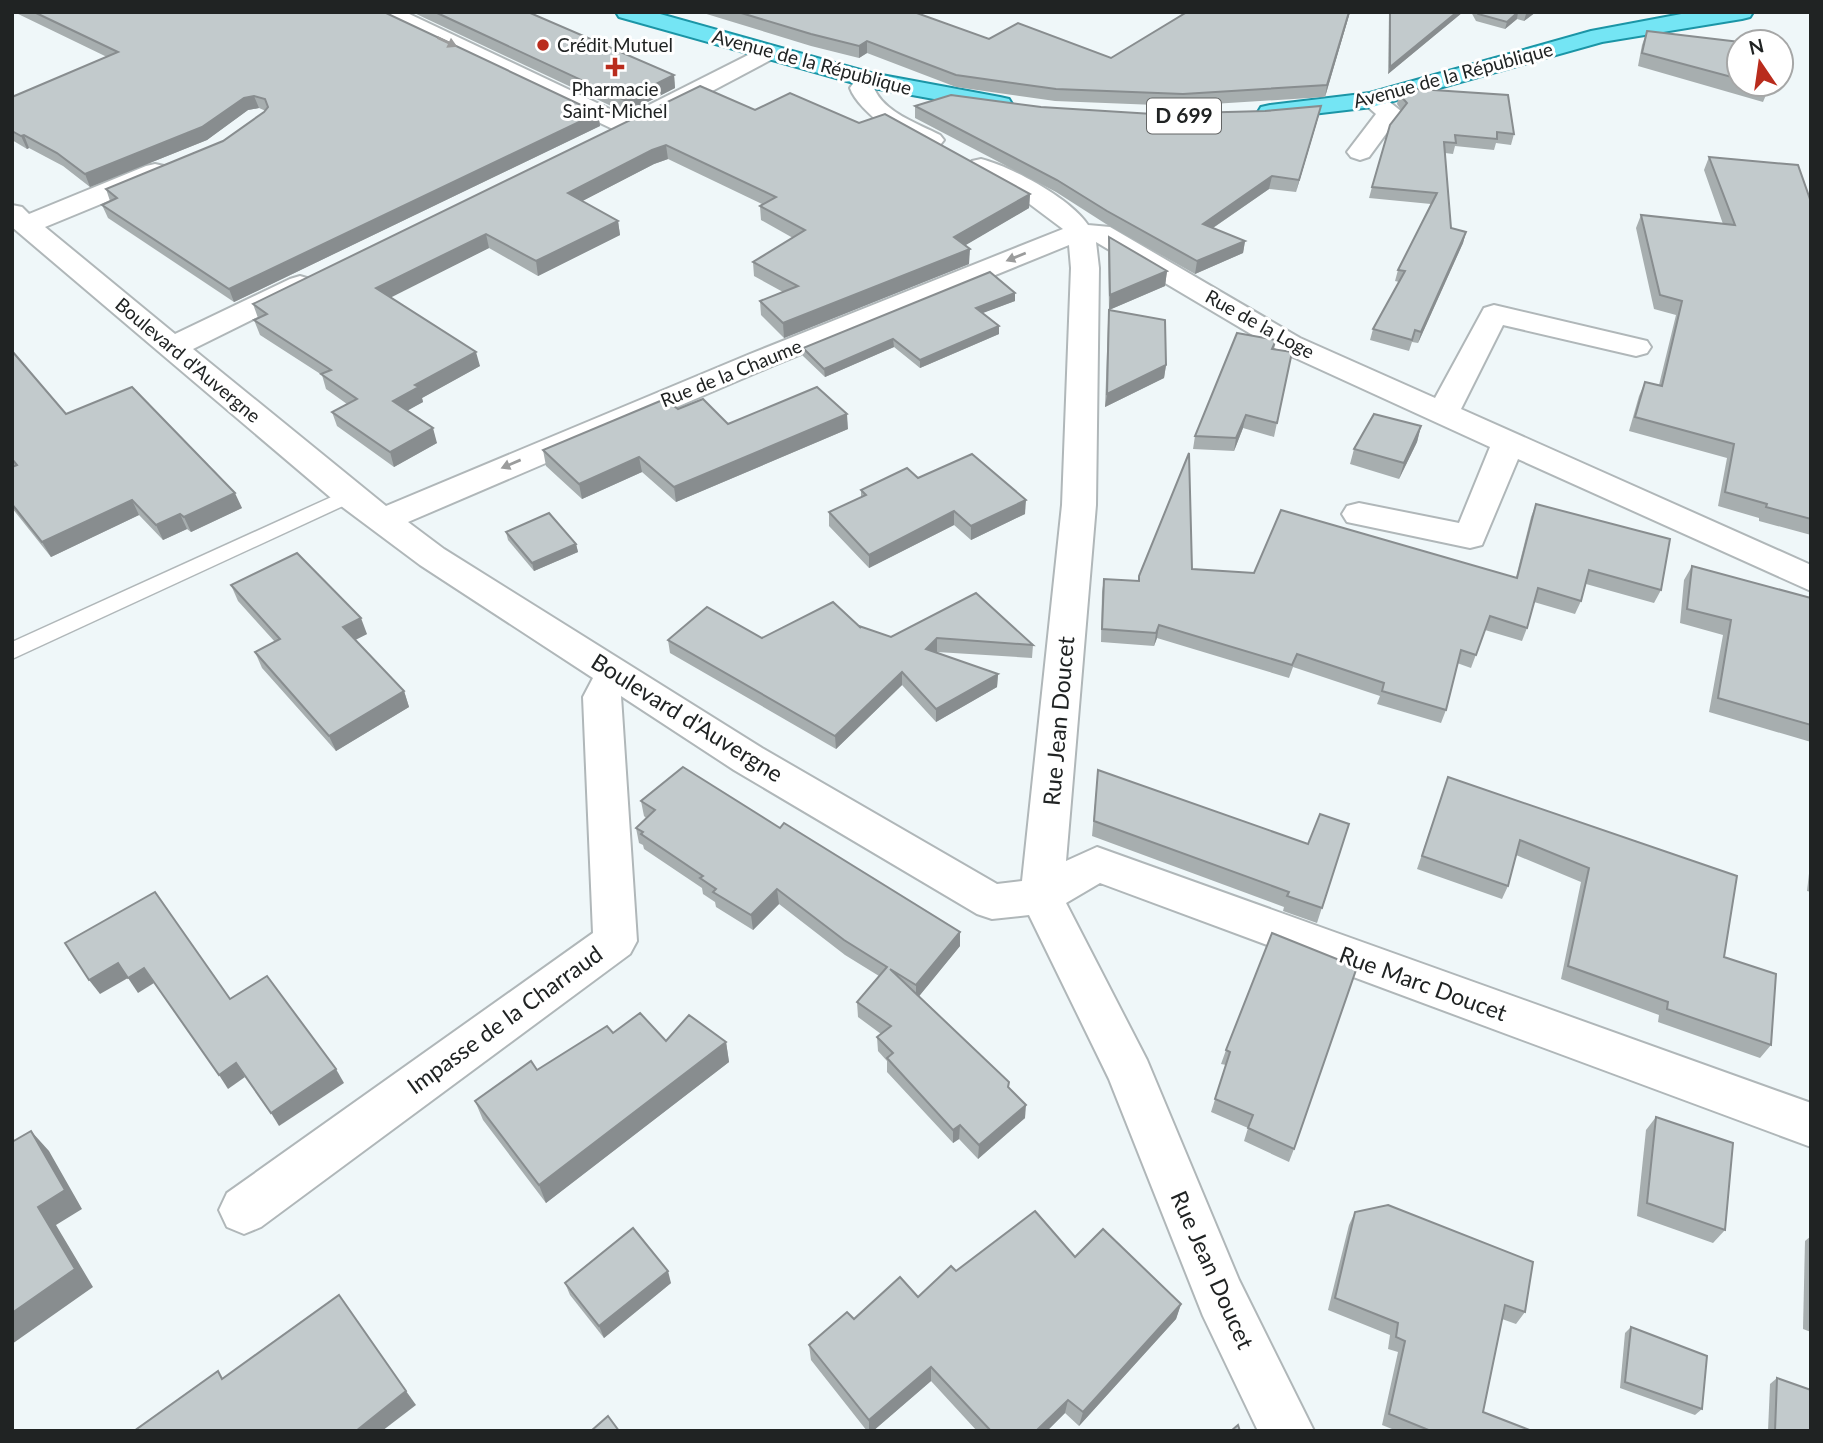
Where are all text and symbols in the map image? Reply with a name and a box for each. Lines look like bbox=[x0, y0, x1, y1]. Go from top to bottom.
street label: Avenue de la République bbox=[710, 24, 914, 99]
north arrow bbox=[1725, 28, 1795, 98]
place label: Crédit Mutuel bbox=[557, 33, 673, 56]
text: N bbox=[1746, 33, 1766, 59]
one-way arrow bbox=[437, 36, 457, 47]
marker: Crédit Mutuel bbox=[535, 37, 551, 53]
street label: Avenue de la République bbox=[1351, 37, 1555, 112]
marker: Pharmacie Saint-Michel bbox=[607, 59, 623, 75]
place label: Pharmacie Saint-Michel bbox=[563, 77, 667, 122]
road number: D 699 bbox=[1147, 99, 1221, 134]
one-way arrow bbox=[1006, 251, 1027, 262]
street label: Rue de la Loge bbox=[1202, 284, 1319, 363]
street label: Boulevard d'Auvergne bbox=[111, 292, 266, 427]
street label: Rue de la Chaume bbox=[657, 334, 805, 411]
one-way arrow bbox=[501, 459, 522, 470]
street label: Rue Jean Doucet bbox=[1037, 634, 1079, 807]
street label: Boulevard d'Auvergne bbox=[587, 647, 789, 788]
street label: Impasse de la Charraud bbox=[401, 939, 607, 1099]
street label: Rue Marc Doucet bbox=[1336, 940, 1512, 1027]
street label: Rue Jean Doucet bbox=[1166, 1186, 1261, 1354]

